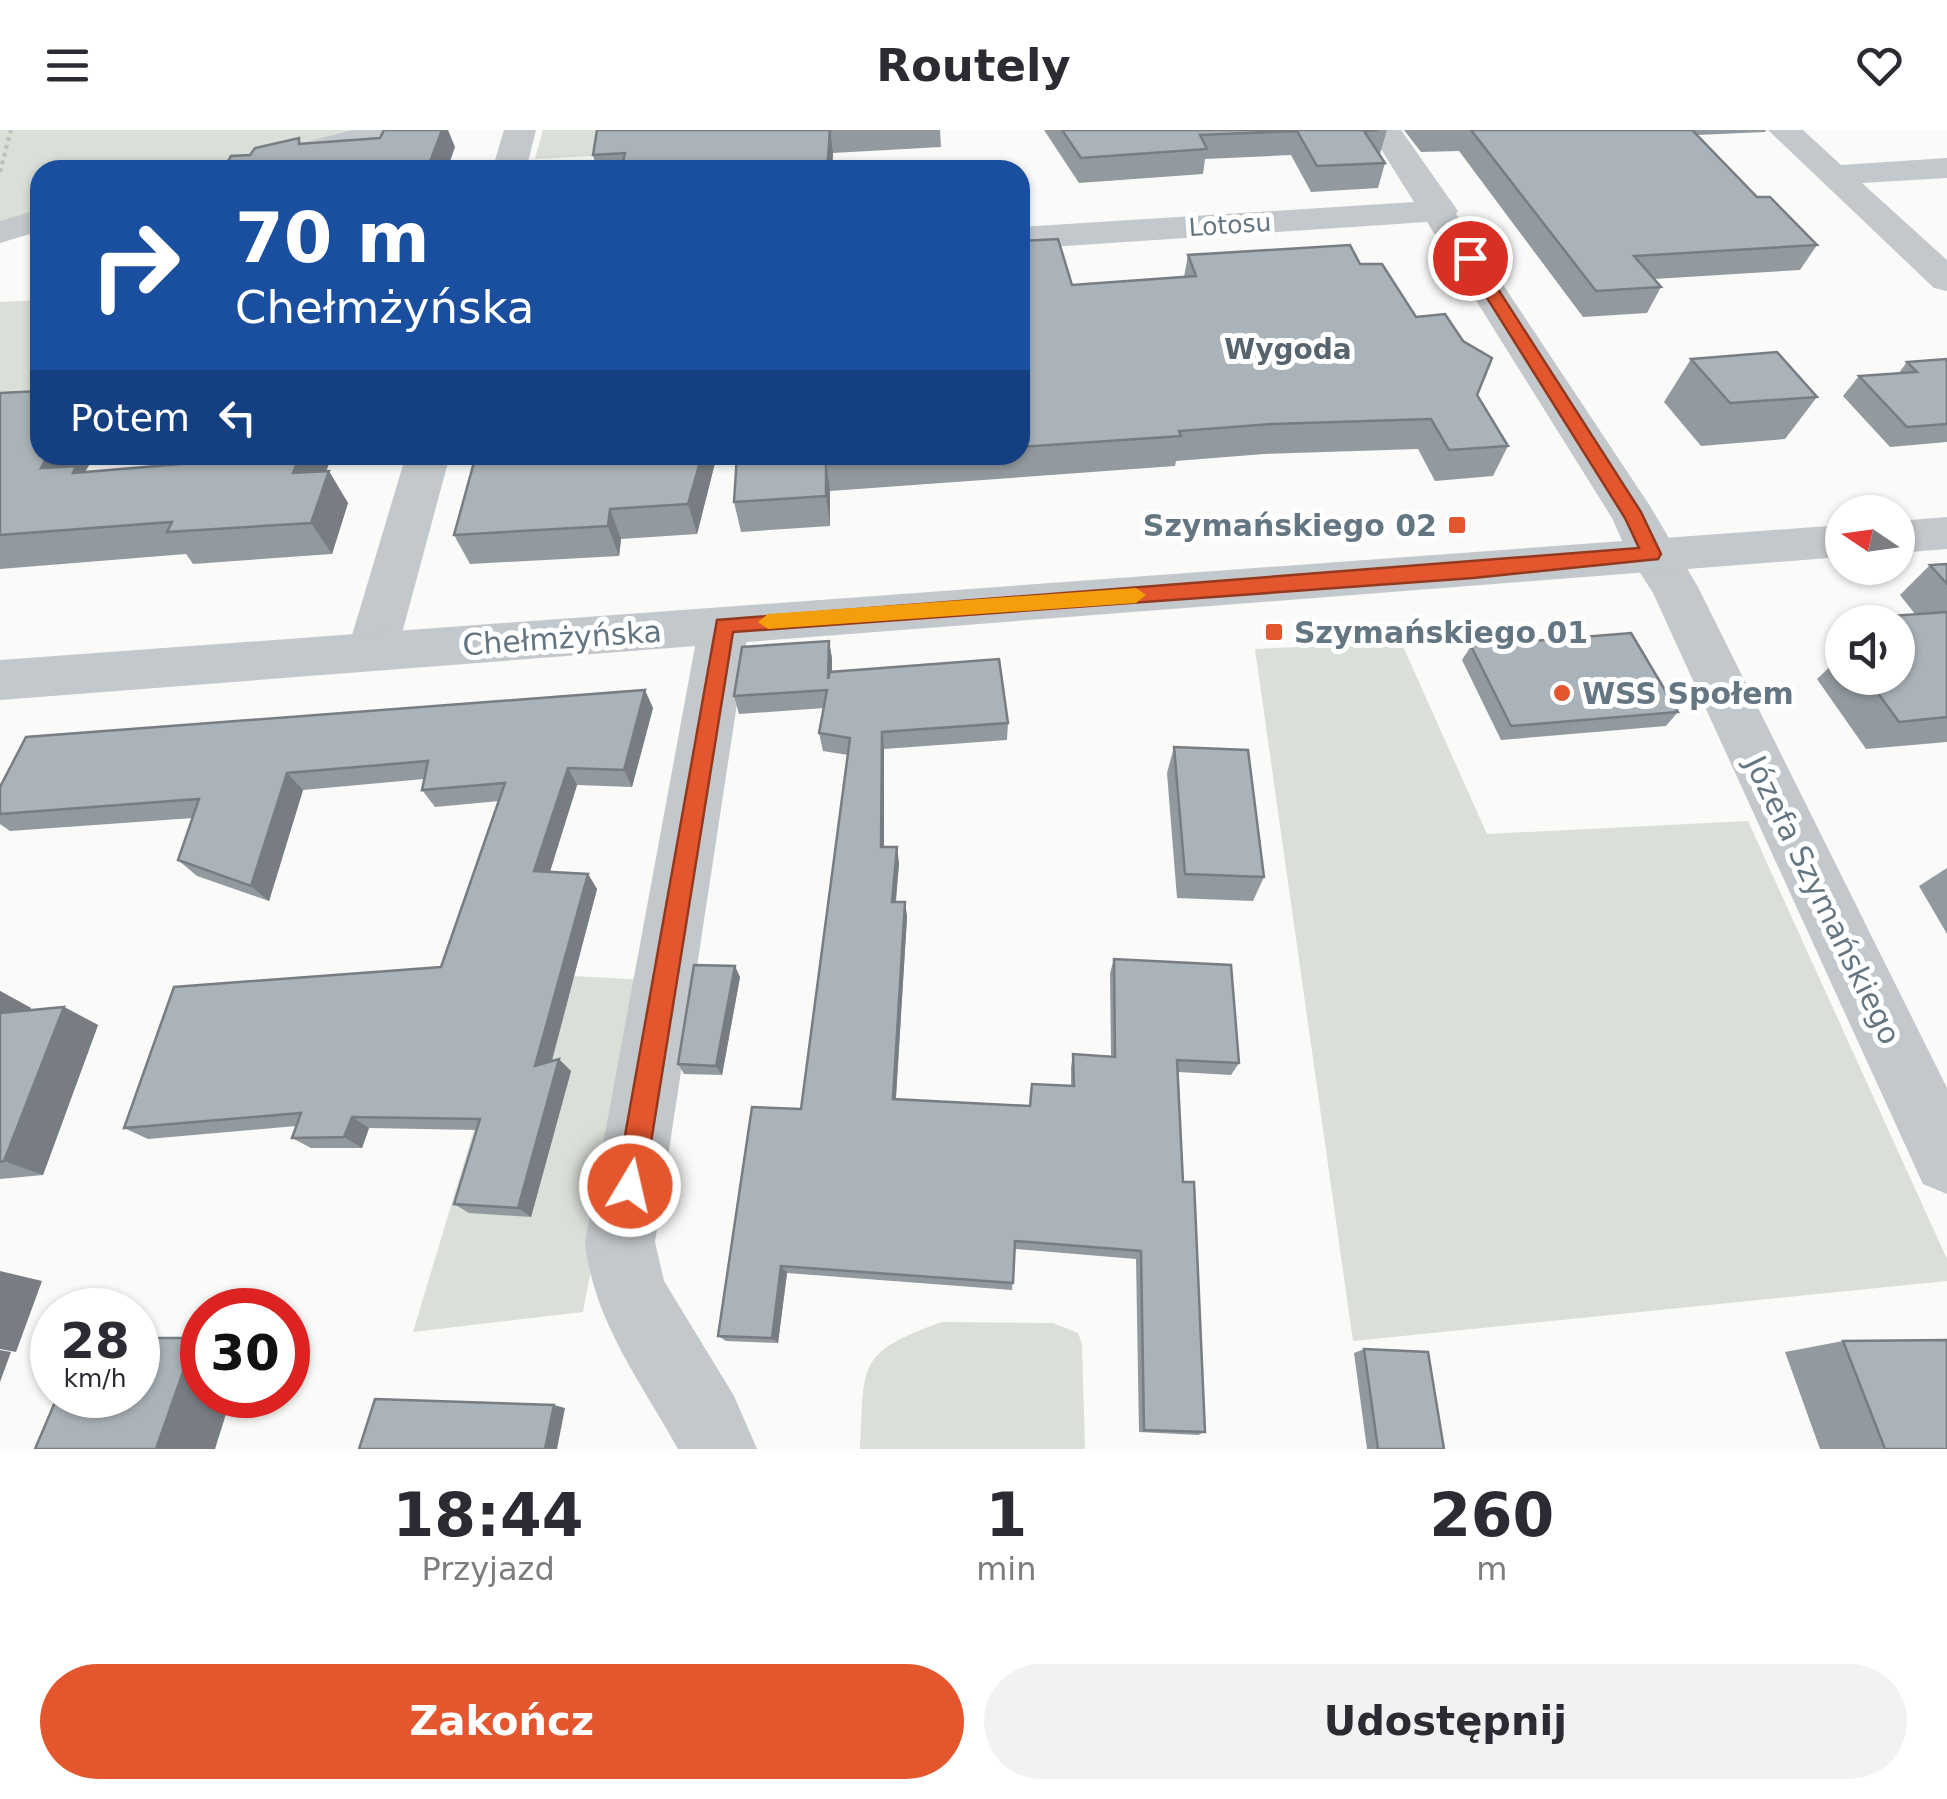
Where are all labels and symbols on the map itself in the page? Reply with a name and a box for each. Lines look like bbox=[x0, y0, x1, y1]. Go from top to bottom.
street label: Lotosu bbox=[1188, 208, 1272, 242]
pin bbox=[1428, 216, 1513, 301]
district label: Wygoda bbox=[1224, 333, 1352, 366]
north arrow bbox=[1825, 495, 1915, 585]
place label: Szymańskiego 02 bbox=[1143, 508, 1437, 543]
marker: Szymańskiego 02 bbox=[1446, 514, 1468, 536]
street label: Chełmżyńska bbox=[461, 614, 663, 662]
place label: Szymańskiego 01 bbox=[1294, 615, 1588, 650]
marker: Szymańskiego 01 bbox=[1263, 621, 1285, 643]
place label: WSS Społem bbox=[1582, 676, 1794, 711]
marker: WSS Społem bbox=[1551, 682, 1573, 704]
street label: Józefa Szymańskiego bbox=[1737, 748, 1908, 1050]
position arrow bbox=[578, 1134, 682, 1238]
speed limit sign: 30 bbox=[180, 1288, 310, 1418]

